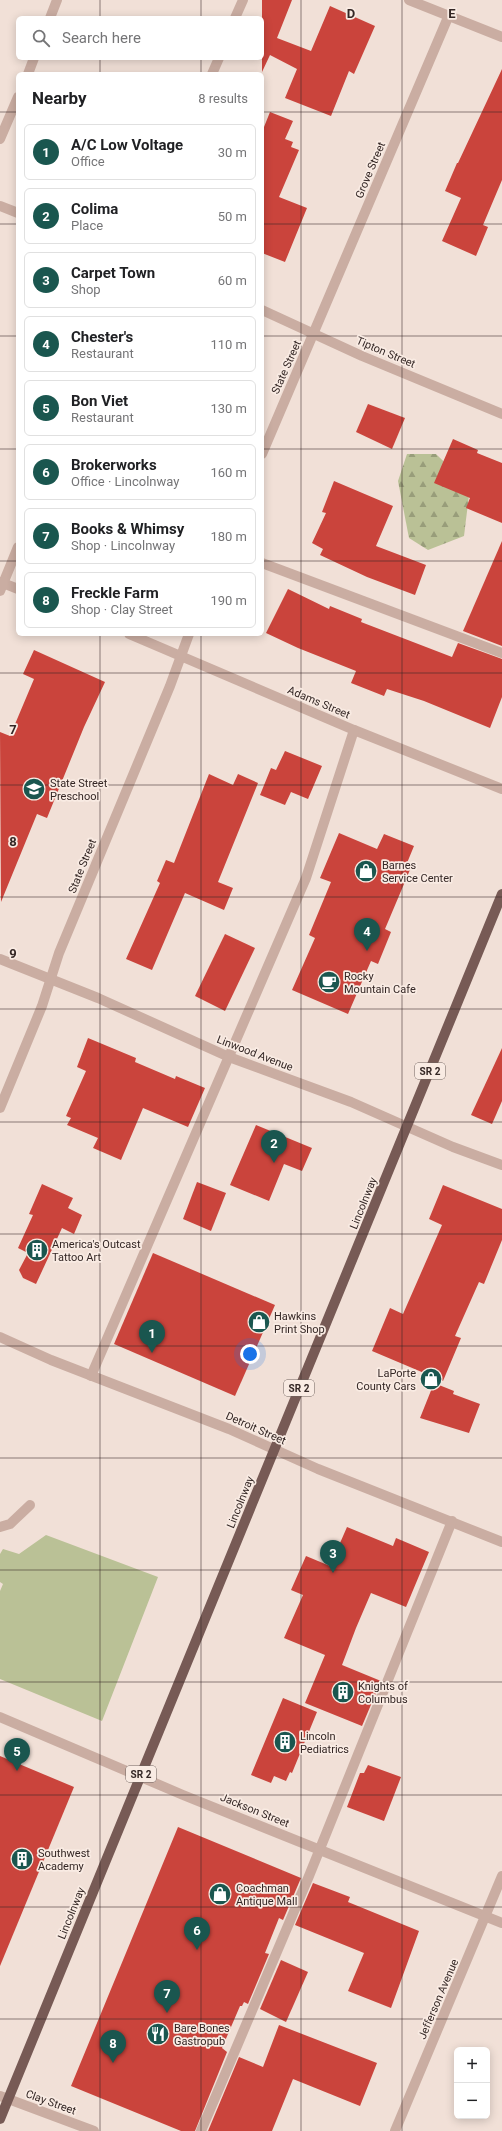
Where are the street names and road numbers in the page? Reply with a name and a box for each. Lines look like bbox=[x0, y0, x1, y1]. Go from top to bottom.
street label: Grove Street bbox=[353, 140, 388, 200]
street label: Tipton Street bbox=[354, 334, 418, 371]
street label: State Street bbox=[269, 338, 304, 396]
street label: Adams Street bbox=[286, 683, 352, 722]
street label: State Street bbox=[66, 837, 99, 895]
street label: Linwood Avenue bbox=[215, 1033, 295, 1074]
road number: SR 2 bbox=[415, 1063, 445, 1079]
street label: Lincolnway bbox=[347, 1175, 380, 1231]
road number: SR 2 bbox=[284, 1380, 314, 1396]
street label: Detroit Street bbox=[224, 1409, 288, 1448]
street label: Lincolnway bbox=[224, 1474, 257, 1530]
road number: SR 2 bbox=[126, 1766, 156, 1782]
street label: Jackson Street bbox=[218, 1791, 292, 1830]
street label: Lincolnway bbox=[55, 1885, 88, 1941]
street label: Jefferson Avenue bbox=[416, 1957, 461, 2041]
street label: Clay Street bbox=[24, 2087, 78, 2118]

